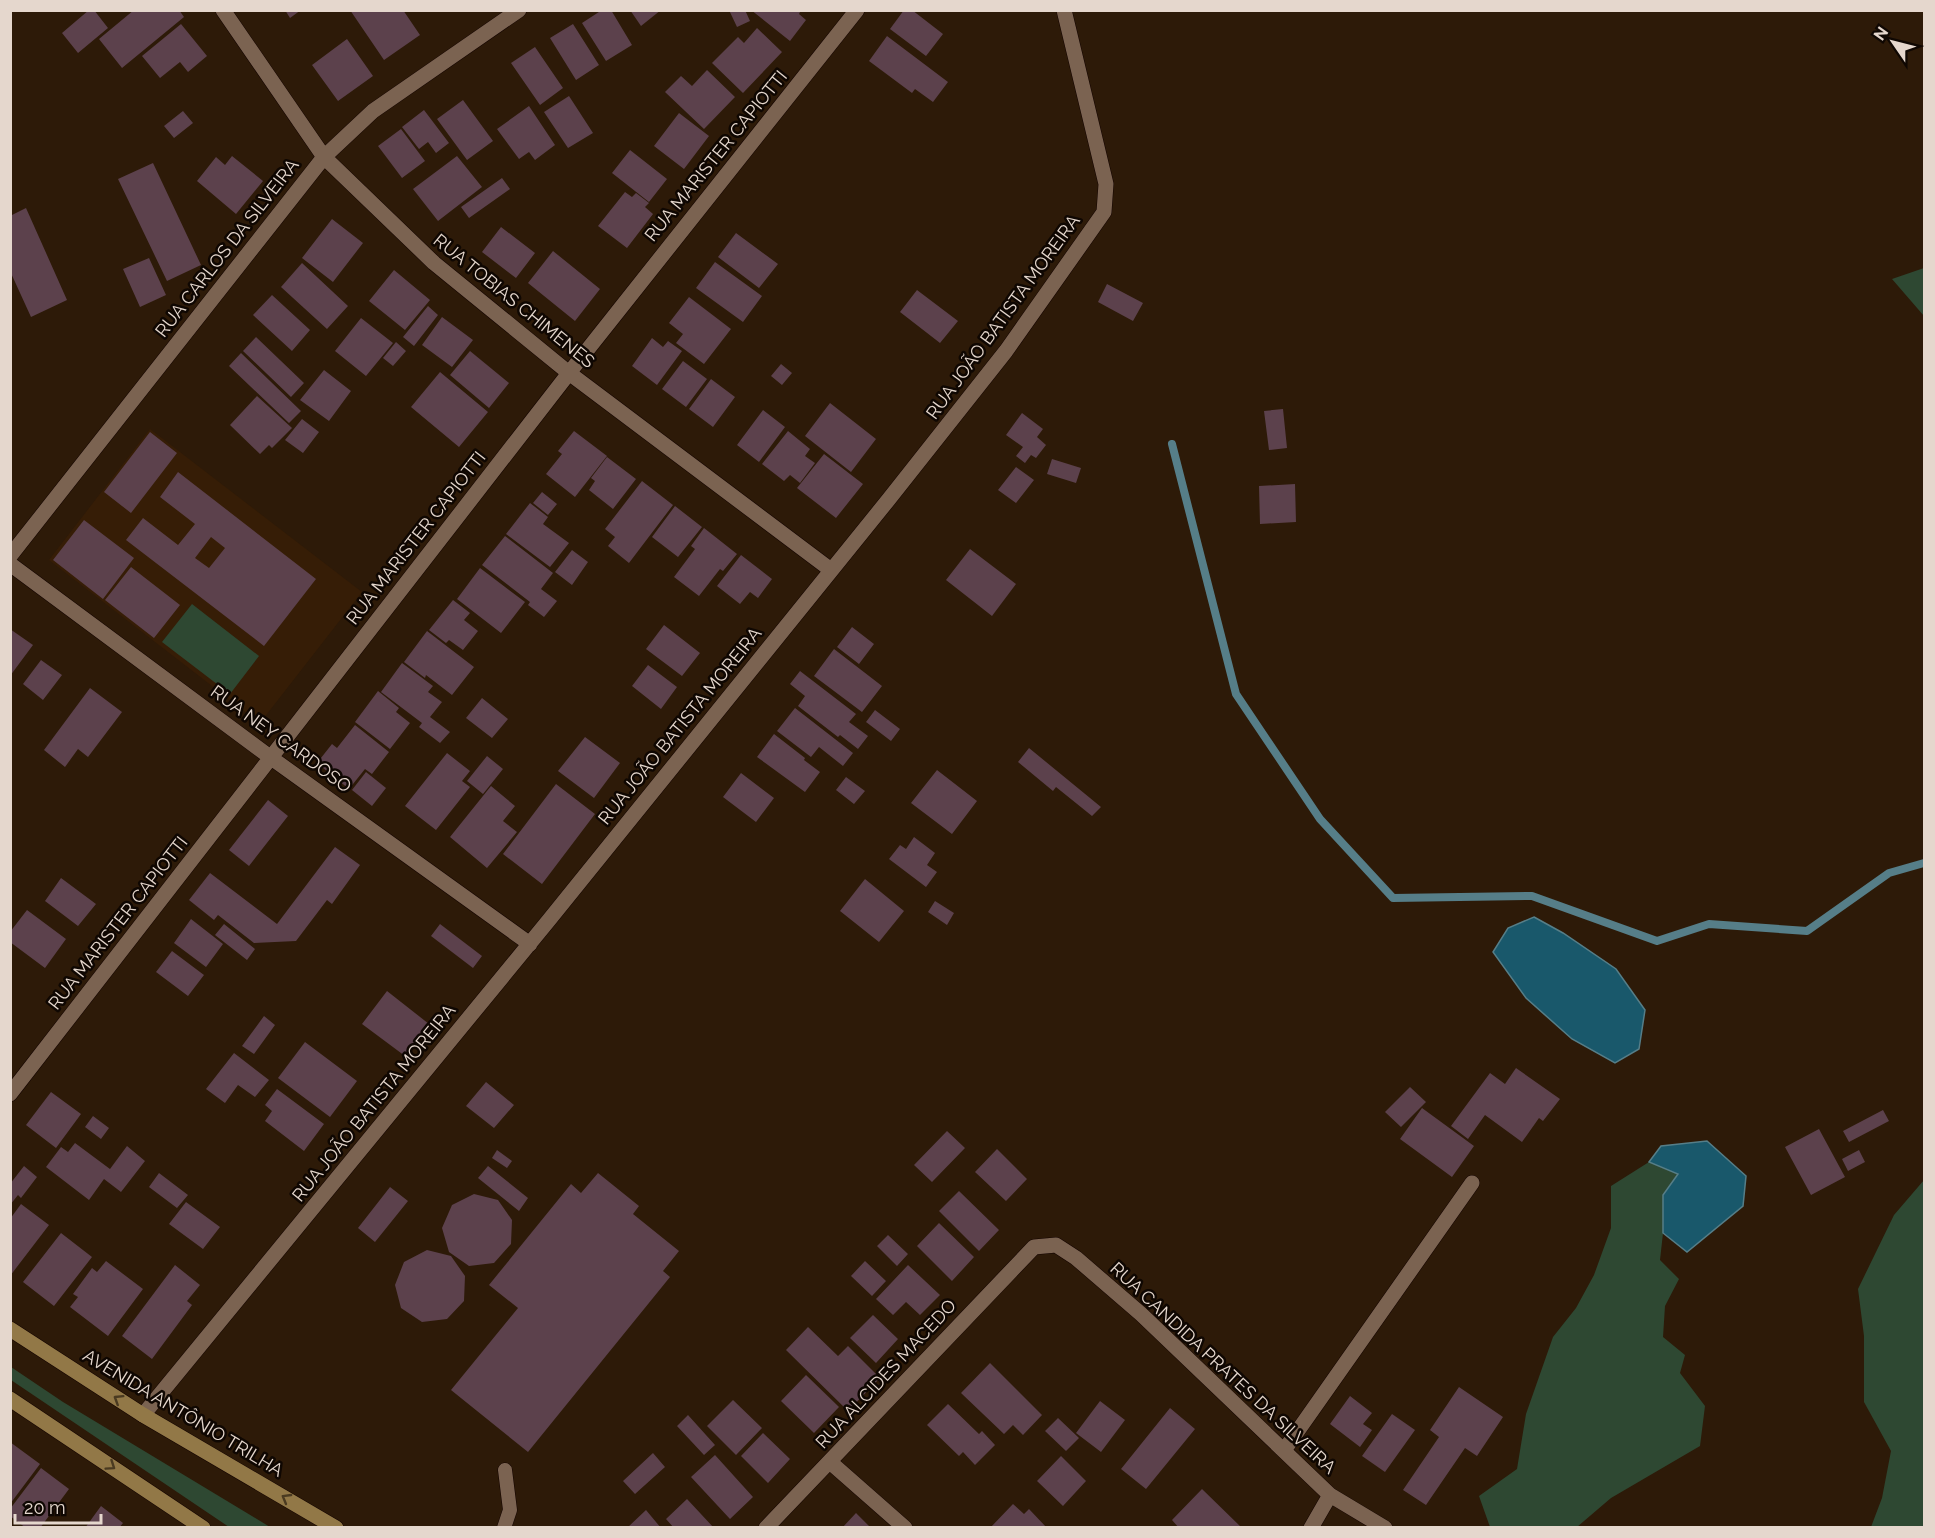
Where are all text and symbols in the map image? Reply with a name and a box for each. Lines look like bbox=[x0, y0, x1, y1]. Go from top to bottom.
north arrow bbox=[1863, 12, 1923, 72]
text: N bbox=[1870, 23, 1892, 44]
street label: RUA MARISTER CAPIOTTI bbox=[640, 66, 791, 245]
street label: RUA CARLOS DA SILVEIRA bbox=[151, 154, 303, 341]
street label: RUA JOÃO BATISTA MOREIRA bbox=[921, 210, 1084, 423]
street label: RUA TOBIAS CHIMENES bbox=[430, 229, 599, 372]
street label: RUA MARISTER CAPIOTTI bbox=[341, 447, 490, 628]
street label: RUA JOÃO BATISTA MOREIRA bbox=[594, 623, 766, 828]
street label: RUA NEY CARDOSO bbox=[207, 681, 356, 797]
street label: RUA MARISTER CAPIOTTI bbox=[43, 832, 192, 1013]
street label: RUA JOÃO BATISTA MOREIRA bbox=[288, 1000, 460, 1205]
street label: RUA CANDIDA PRATES DA SILVEIRA bbox=[1106, 1257, 1340, 1478]
street label: RUA ALCIDES MACEDO bbox=[811, 1295, 960, 1452]
street label: AVENIDA ANTÔNIO TRILHA bbox=[79, 1344, 288, 1481]
one-way arrow bbox=[114, 1394, 124, 1406]
one-way arrow bbox=[105, 1459, 116, 1470]
scale bar bbox=[15, 1487, 100, 1525]
one-way arrow bbox=[282, 1493, 292, 1505]
text: 20 m bbox=[24, 1497, 66, 1518]

